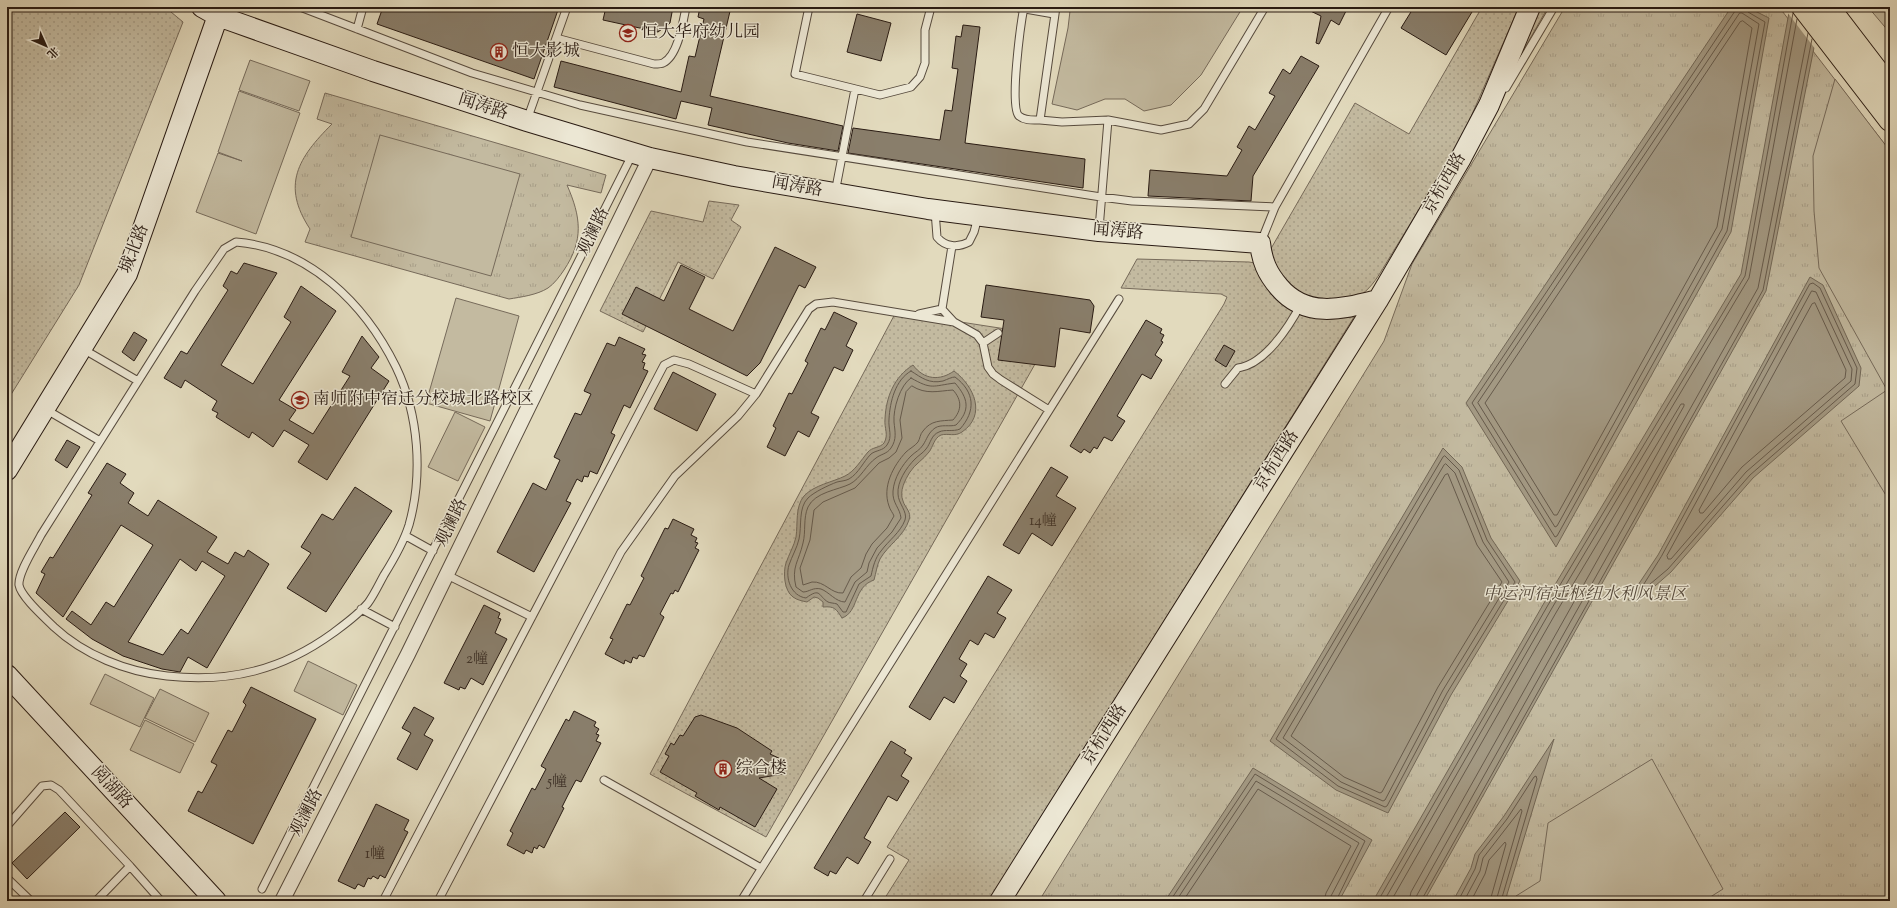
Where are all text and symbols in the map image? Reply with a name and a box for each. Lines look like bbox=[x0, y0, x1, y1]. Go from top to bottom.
place label: 恒大华府幼儿园 bbox=[641, 21, 760, 45]
school or university icon: 恒大华府幼儿园 bbox=[618, 23, 638, 43]
north arrow bbox=[26, 26, 66, 66]
place label: 恒大影城 bbox=[512, 40, 580, 64]
building icon: 恒大影城 bbox=[489, 42, 509, 62]
text: 北 bbox=[43, 43, 62, 62]
street label: 闻涛路 bbox=[455, 88, 511, 126]
street label: 京杭西路 bbox=[1418, 149, 1472, 219]
street label: 闻涛路 bbox=[770, 171, 824, 203]
street label: 观澜路 bbox=[572, 204, 616, 260]
street label: 闻涛路 bbox=[1092, 218, 1144, 246]
street label: 城北路 bbox=[115, 221, 155, 277]
place label: 南师附中宿迁分校城北路校区 bbox=[313, 388, 534, 412]
school or university icon: 南师附中宿迁分校城北路校区 bbox=[290, 390, 310, 410]
street label: 京杭西路 bbox=[1249, 426, 1305, 496]
street label: 观澜路 bbox=[430, 495, 474, 551]
house number: 14幢 bbox=[1029, 511, 1057, 532]
park label: 中运河宿迁枢纽水利风景区 bbox=[1483, 583, 1689, 607]
house number: 2幢 bbox=[466, 649, 488, 670]
street label: 京杭西路 bbox=[1077, 700, 1133, 770]
place label: 综合楼 bbox=[736, 757, 787, 781]
building icon: 综合楼 bbox=[713, 759, 733, 779]
street label: 阅湖路 bbox=[85, 761, 137, 815]
house number: 5幢 bbox=[546, 772, 567, 793]
street label: 观澜路 bbox=[285, 785, 329, 841]
house number: 1幢 bbox=[365, 844, 385, 865]

